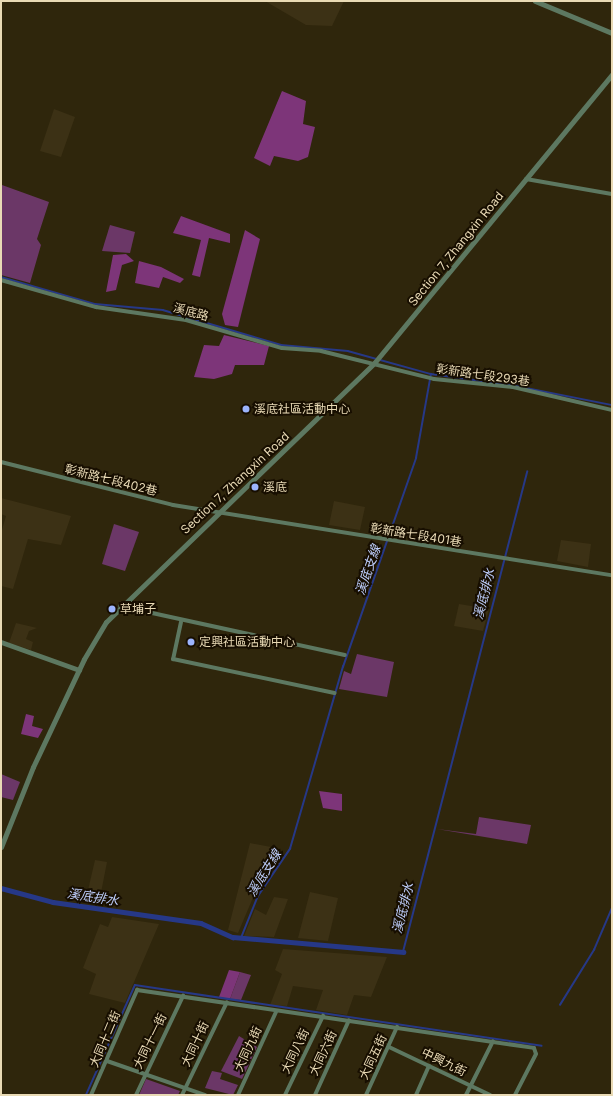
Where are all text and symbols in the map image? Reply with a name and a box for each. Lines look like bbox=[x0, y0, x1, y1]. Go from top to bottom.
street label: Section 7, Zhangxin Road bbox=[405, 189, 507, 309]
street label: 溪底路 bbox=[172, 300, 210, 324]
street label: 彰新路七段293巷 bbox=[435, 361, 531, 389]
place label: 溪底社區活動中心 bbox=[254, 402, 350, 416]
marker: 溪底社區活動中心 bbox=[241, 404, 251, 414]
street label: Section 7, Zhangxin Road bbox=[178, 429, 292, 537]
street label: 彰新路七段402巷 bbox=[63, 462, 159, 498]
place label: 溪底 bbox=[263, 480, 287, 494]
marker: 溪底 bbox=[250, 482, 260, 492]
street label: 彰新路七段401巷 bbox=[369, 521, 463, 549]
water label: 溪底支線 bbox=[352, 543, 384, 597]
water label: 溪底排水 bbox=[470, 567, 498, 621]
place label: 草埔子 bbox=[120, 602, 156, 616]
marker: 草埔子 bbox=[107, 604, 117, 614]
place label: 定興社區活動中心 bbox=[199, 635, 295, 649]
marker: 定興社區活動中心 bbox=[186, 637, 196, 647]
water label: 溪底支線 bbox=[244, 847, 284, 899]
water label: 溪底排水 bbox=[389, 881, 417, 935]
water label: 溪底排水 bbox=[66, 885, 120, 909]
street label: 大同十二街 bbox=[87, 1009, 123, 1069]
street label: 大同十一街 bbox=[130, 1011, 170, 1071]
street label: 大同十街 bbox=[178, 1019, 212, 1069]
street label: 大同九街 bbox=[231, 1024, 265, 1074]
street label: 大同八街 bbox=[278, 1026, 312, 1076]
street label: 大同六街 bbox=[306, 1028, 340, 1078]
street label: 大同五街 bbox=[356, 1032, 390, 1082]
street label: 中興九街 bbox=[419, 1045, 469, 1079]

